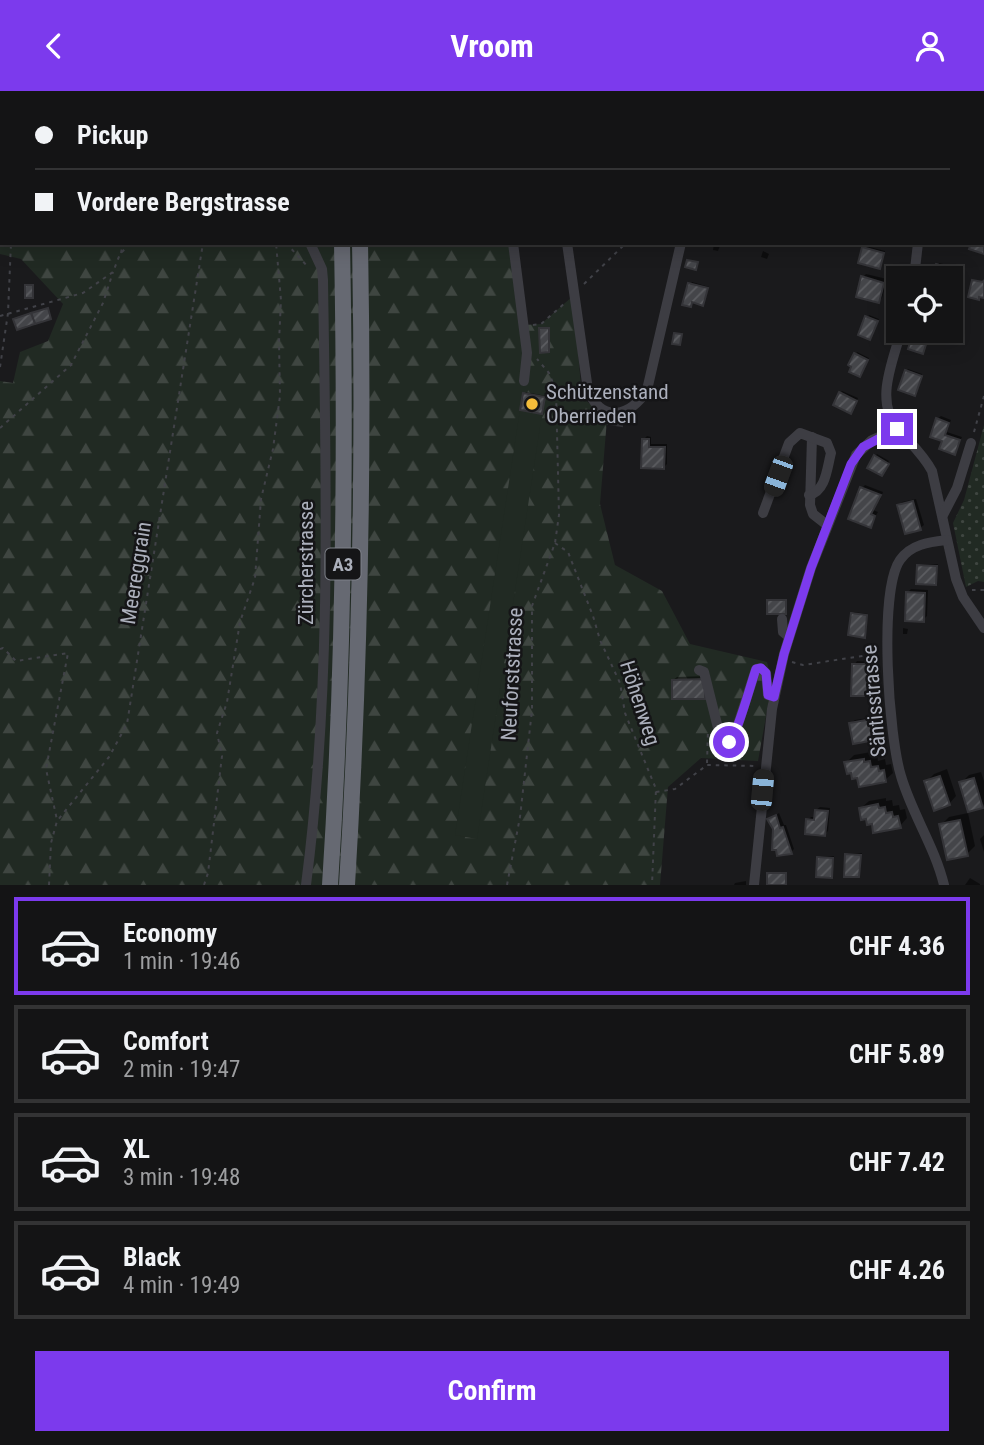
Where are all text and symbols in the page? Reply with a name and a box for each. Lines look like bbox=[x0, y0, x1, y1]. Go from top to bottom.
icon: back bbox=[35, 27, 73, 65]
text: Vroom bbox=[450, 27, 534, 65]
icon: person bbox=[911, 27, 949, 65]
text: Pickup bbox=[77, 120, 148, 150]
text: Vordere Bergstrasse bbox=[77, 187, 290, 217]
map controls bbox=[886, 266, 963, 343]
button: locate bbox=[886, 266, 963, 343]
place label: Schützenstand Oberrieden bbox=[546, 380, 669, 428]
marker: Schützenstand Oberrieden bbox=[524, 396, 540, 412]
route end bbox=[881, 413, 913, 445]
car bbox=[761, 453, 796, 499]
street label: Zürcherstrasse bbox=[294, 501, 318, 625]
street label: Meereggrain bbox=[116, 520, 156, 626]
road number: A3 bbox=[326, 549, 360, 579]
street label: Neuforststrasse bbox=[497, 607, 527, 741]
street label: Säntisstrasse bbox=[857, 644, 891, 758]
street label: Höhenweg bbox=[615, 658, 665, 748]
route start bbox=[713, 726, 745, 758]
car bbox=[750, 768, 775, 812]
icon: car bbox=[39, 915, 102, 978]
text: Economy bbox=[123, 918, 217, 948]
text: CHF 4.36 bbox=[849, 931, 945, 961]
text: 1 min · 19:46 bbox=[123, 948, 240, 975]
icon: car bbox=[39, 1023, 102, 1086]
text: Comfort bbox=[123, 1026, 209, 1056]
text: CHF 5.89 bbox=[849, 1039, 945, 1069]
text: 2 min · 19:47 bbox=[123, 1056, 240, 1083]
icon: car bbox=[39, 1131, 102, 1194]
text: XL bbox=[123, 1134, 150, 1164]
text: CHF 7.42 bbox=[849, 1147, 945, 1177]
text: 3 min · 19:48 bbox=[123, 1164, 240, 1191]
icon: car bbox=[39, 1239, 102, 1302]
text: Black bbox=[123, 1242, 181, 1272]
text: CHF 4.26 bbox=[849, 1255, 945, 1285]
text: 4 min · 19:49 bbox=[123, 1272, 240, 1299]
button: Confirm bbox=[35, 1351, 949, 1431]

